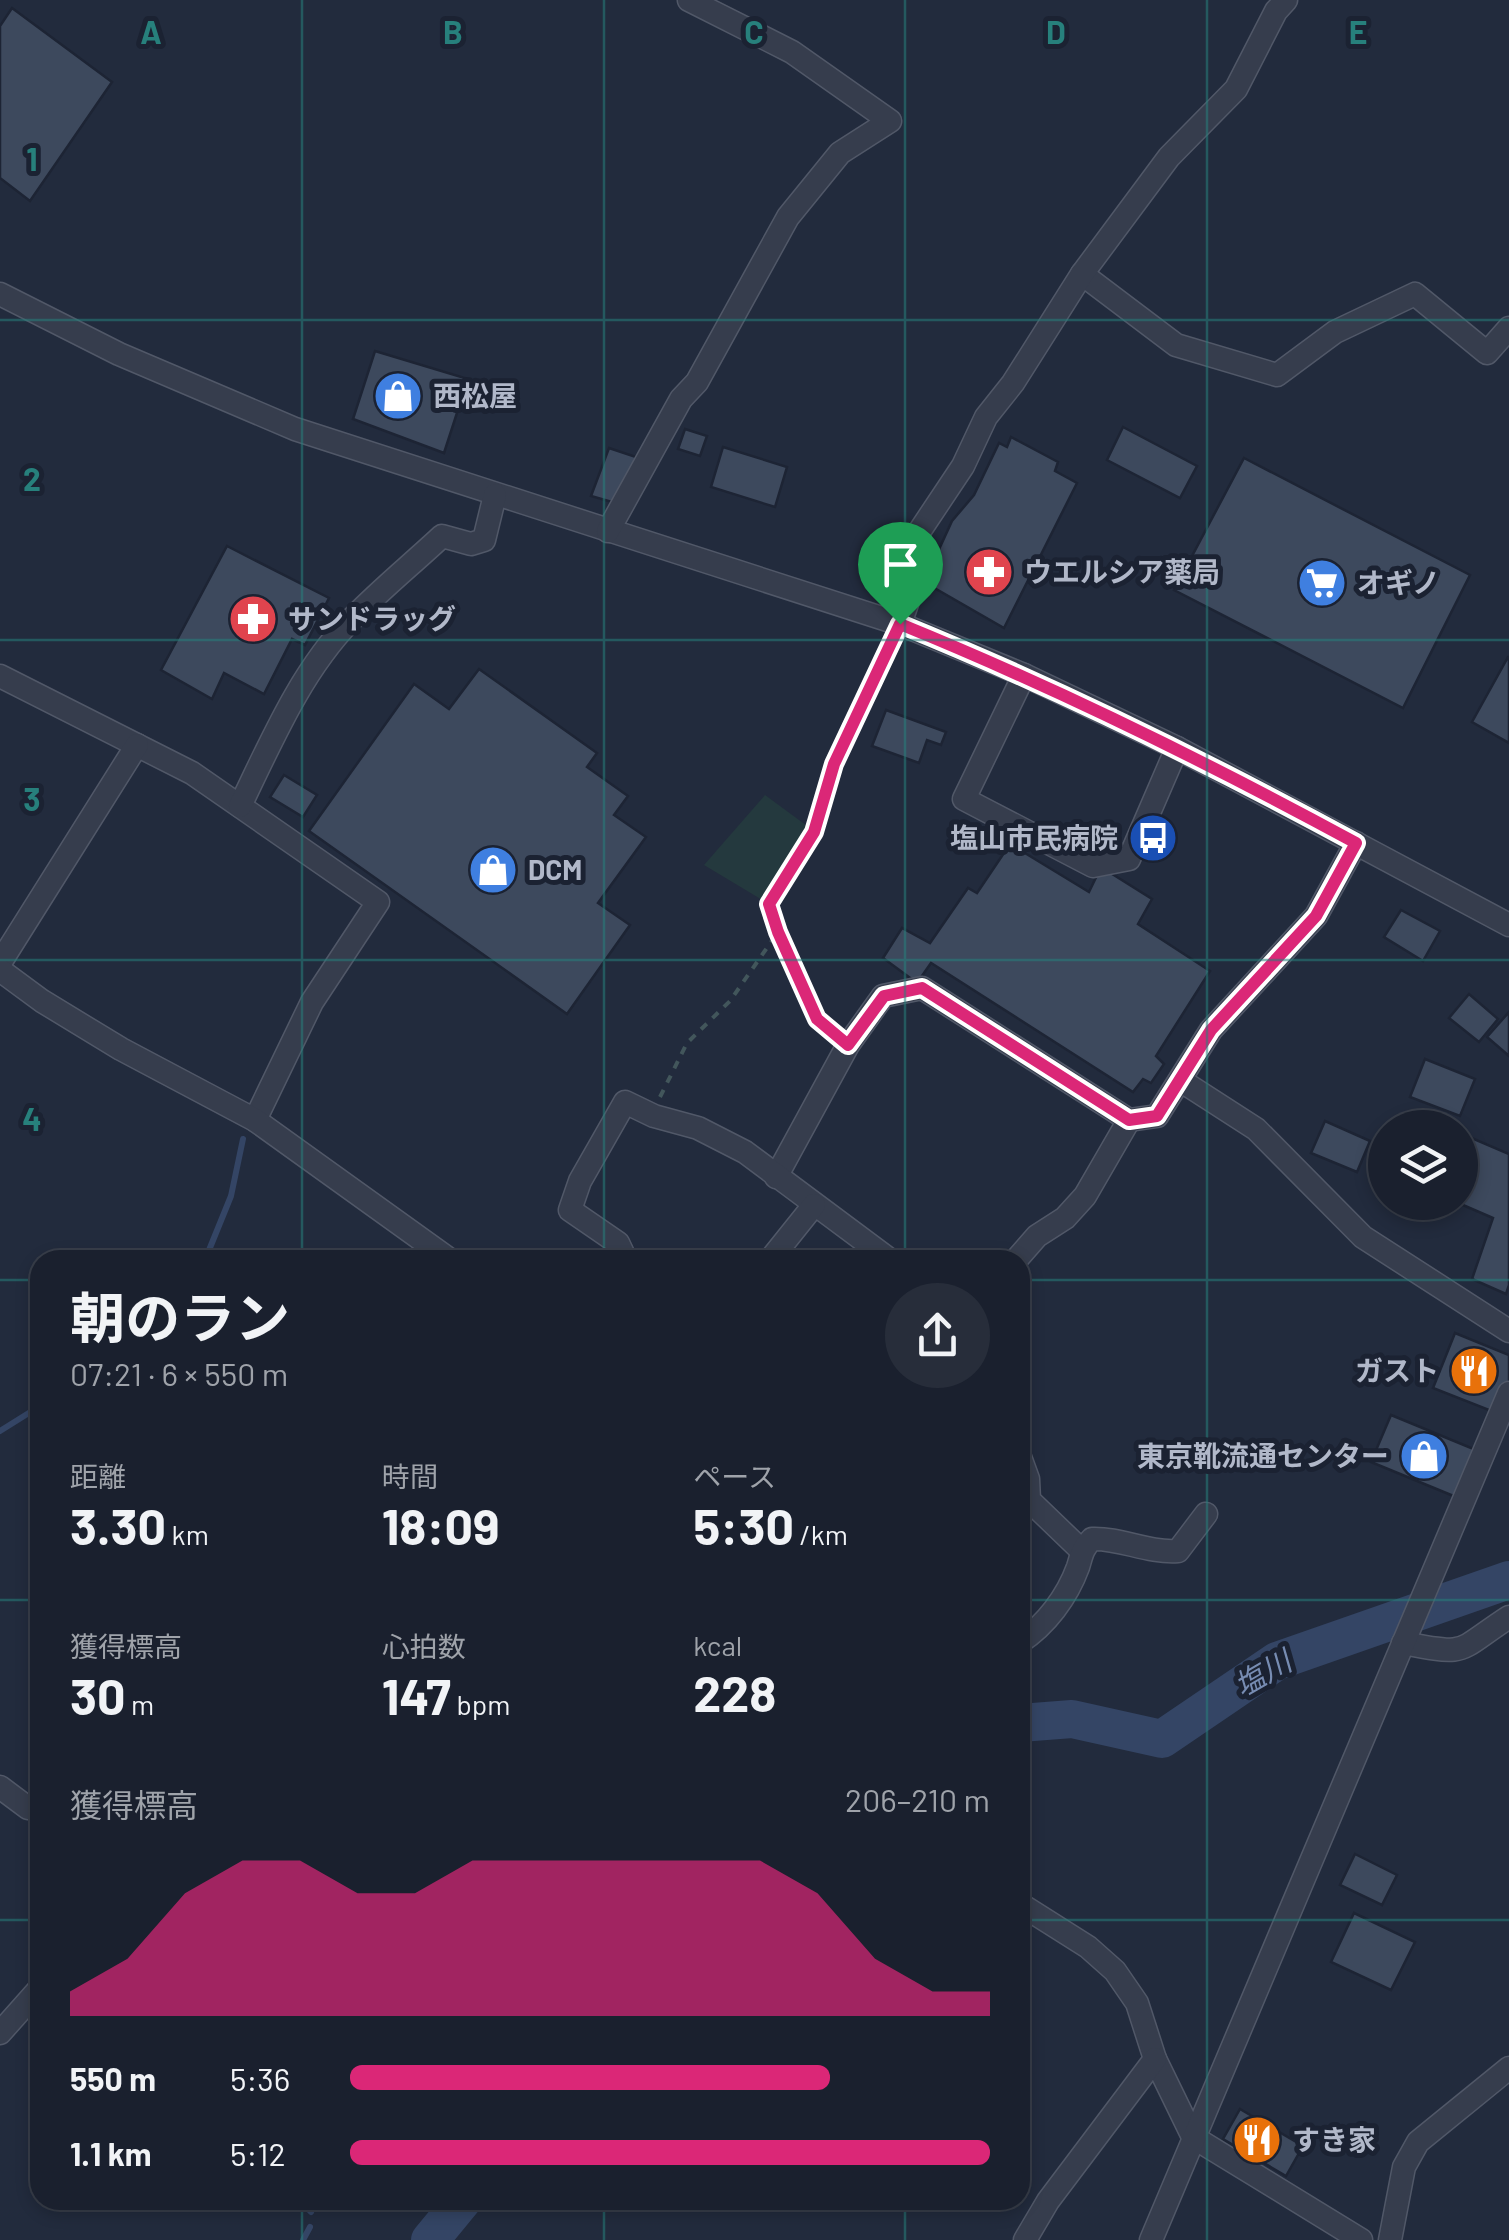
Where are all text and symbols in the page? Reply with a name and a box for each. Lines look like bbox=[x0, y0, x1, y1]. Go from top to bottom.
text: A bbox=[140, 12, 162, 50]
text: B bbox=[443, 12, 463, 50]
text: C bbox=[744, 12, 764, 50]
text: D bbox=[1046, 12, 1066, 50]
text: E bbox=[1349, 12, 1367, 50]
text: 1 bbox=[26, 139, 38, 177]
shop icon: 西松屋 bbox=[372, 370, 424, 422]
place label: 西松屋 bbox=[433, 378, 517, 412]
text: 2 bbox=[23, 459, 41, 497]
pin bbox=[858, 522, 943, 625]
icon: arrive bbox=[873, 537, 928, 592]
pharmacy icon: ウエルシア薬局 bbox=[963, 546, 1015, 598]
place label: ウエルシア薬局 bbox=[1024, 554, 1220, 588]
supermarket icon: オギノ bbox=[1296, 557, 1348, 609]
place label: オギノ bbox=[1357, 565, 1440, 599]
pharmacy icon: サンドラッグ bbox=[227, 593, 279, 645]
place label: サンドラッグ bbox=[288, 601, 456, 635]
text: 3 bbox=[23, 779, 41, 817]
bus stop icon: 塩山市民病院 bbox=[1127, 812, 1179, 864]
place label: 塩山市民病院 bbox=[950, 820, 1118, 854]
shop icon: DCM bbox=[467, 844, 519, 896]
place label: DCM bbox=[528, 852, 582, 886]
text: 4 bbox=[22, 1099, 42, 1137]
map controls bbox=[1368, 1110, 1478, 1220]
button: layers bbox=[1368, 1110, 1478, 1220]
text: 朝のラン bbox=[70, 1283, 290, 1349]
button: share bbox=[885, 1283, 990, 1388]
restaurant icon: ガスト bbox=[1448, 1345, 1500, 1397]
place label: ガスト bbox=[1355, 1353, 1439, 1387]
text: 07:21 · 6 × 550 m bbox=[70, 1354, 288, 1392]
shop icon: 東京靴流通センター bbox=[1398, 1430, 1450, 1482]
place label: 東京靴流通センター bbox=[1137, 1438, 1389, 1472]
text: 距離 bbox=[70, 1459, 126, 1493]
text: 時間 bbox=[382, 1459, 438, 1493]
text: ペース bbox=[693, 1459, 776, 1493]
text: 3.30 bbox=[70, 1495, 166, 1555]
text: 18:09 bbox=[382, 1495, 500, 1555]
text: 5:30 bbox=[693, 1495, 794, 1555]
text: km bbox=[166, 1517, 209, 1551]
text: /km bbox=[794, 1517, 848, 1551]
text: kcal bbox=[693, 1628, 742, 1662]
text: 獲得標高 bbox=[70, 1629, 182, 1663]
text: 心拍数 bbox=[382, 1629, 466, 1663]
water label: 塩川 bbox=[1227, 1640, 1300, 1703]
text: 228 bbox=[693, 1662, 776, 1722]
text: 30 bbox=[70, 1665, 126, 1725]
text: 147 bbox=[382, 1665, 451, 1725]
text: m bbox=[126, 1687, 154, 1721]
text: bpm bbox=[451, 1687, 510, 1721]
text: 206–210 m bbox=[845, 1780, 990, 1818]
text: 獲得標高 bbox=[70, 1785, 198, 1823]
text: 550 m bbox=[70, 2059, 156, 2097]
text: 5:36 bbox=[230, 2059, 290, 2097]
restaurant icon: すき家 bbox=[1231, 2114, 1283, 2166]
place label: すき家 bbox=[1292, 2122, 1376, 2156]
text: 1.1 km bbox=[70, 2134, 151, 2172]
text: 5:12 bbox=[230, 2134, 286, 2172]

